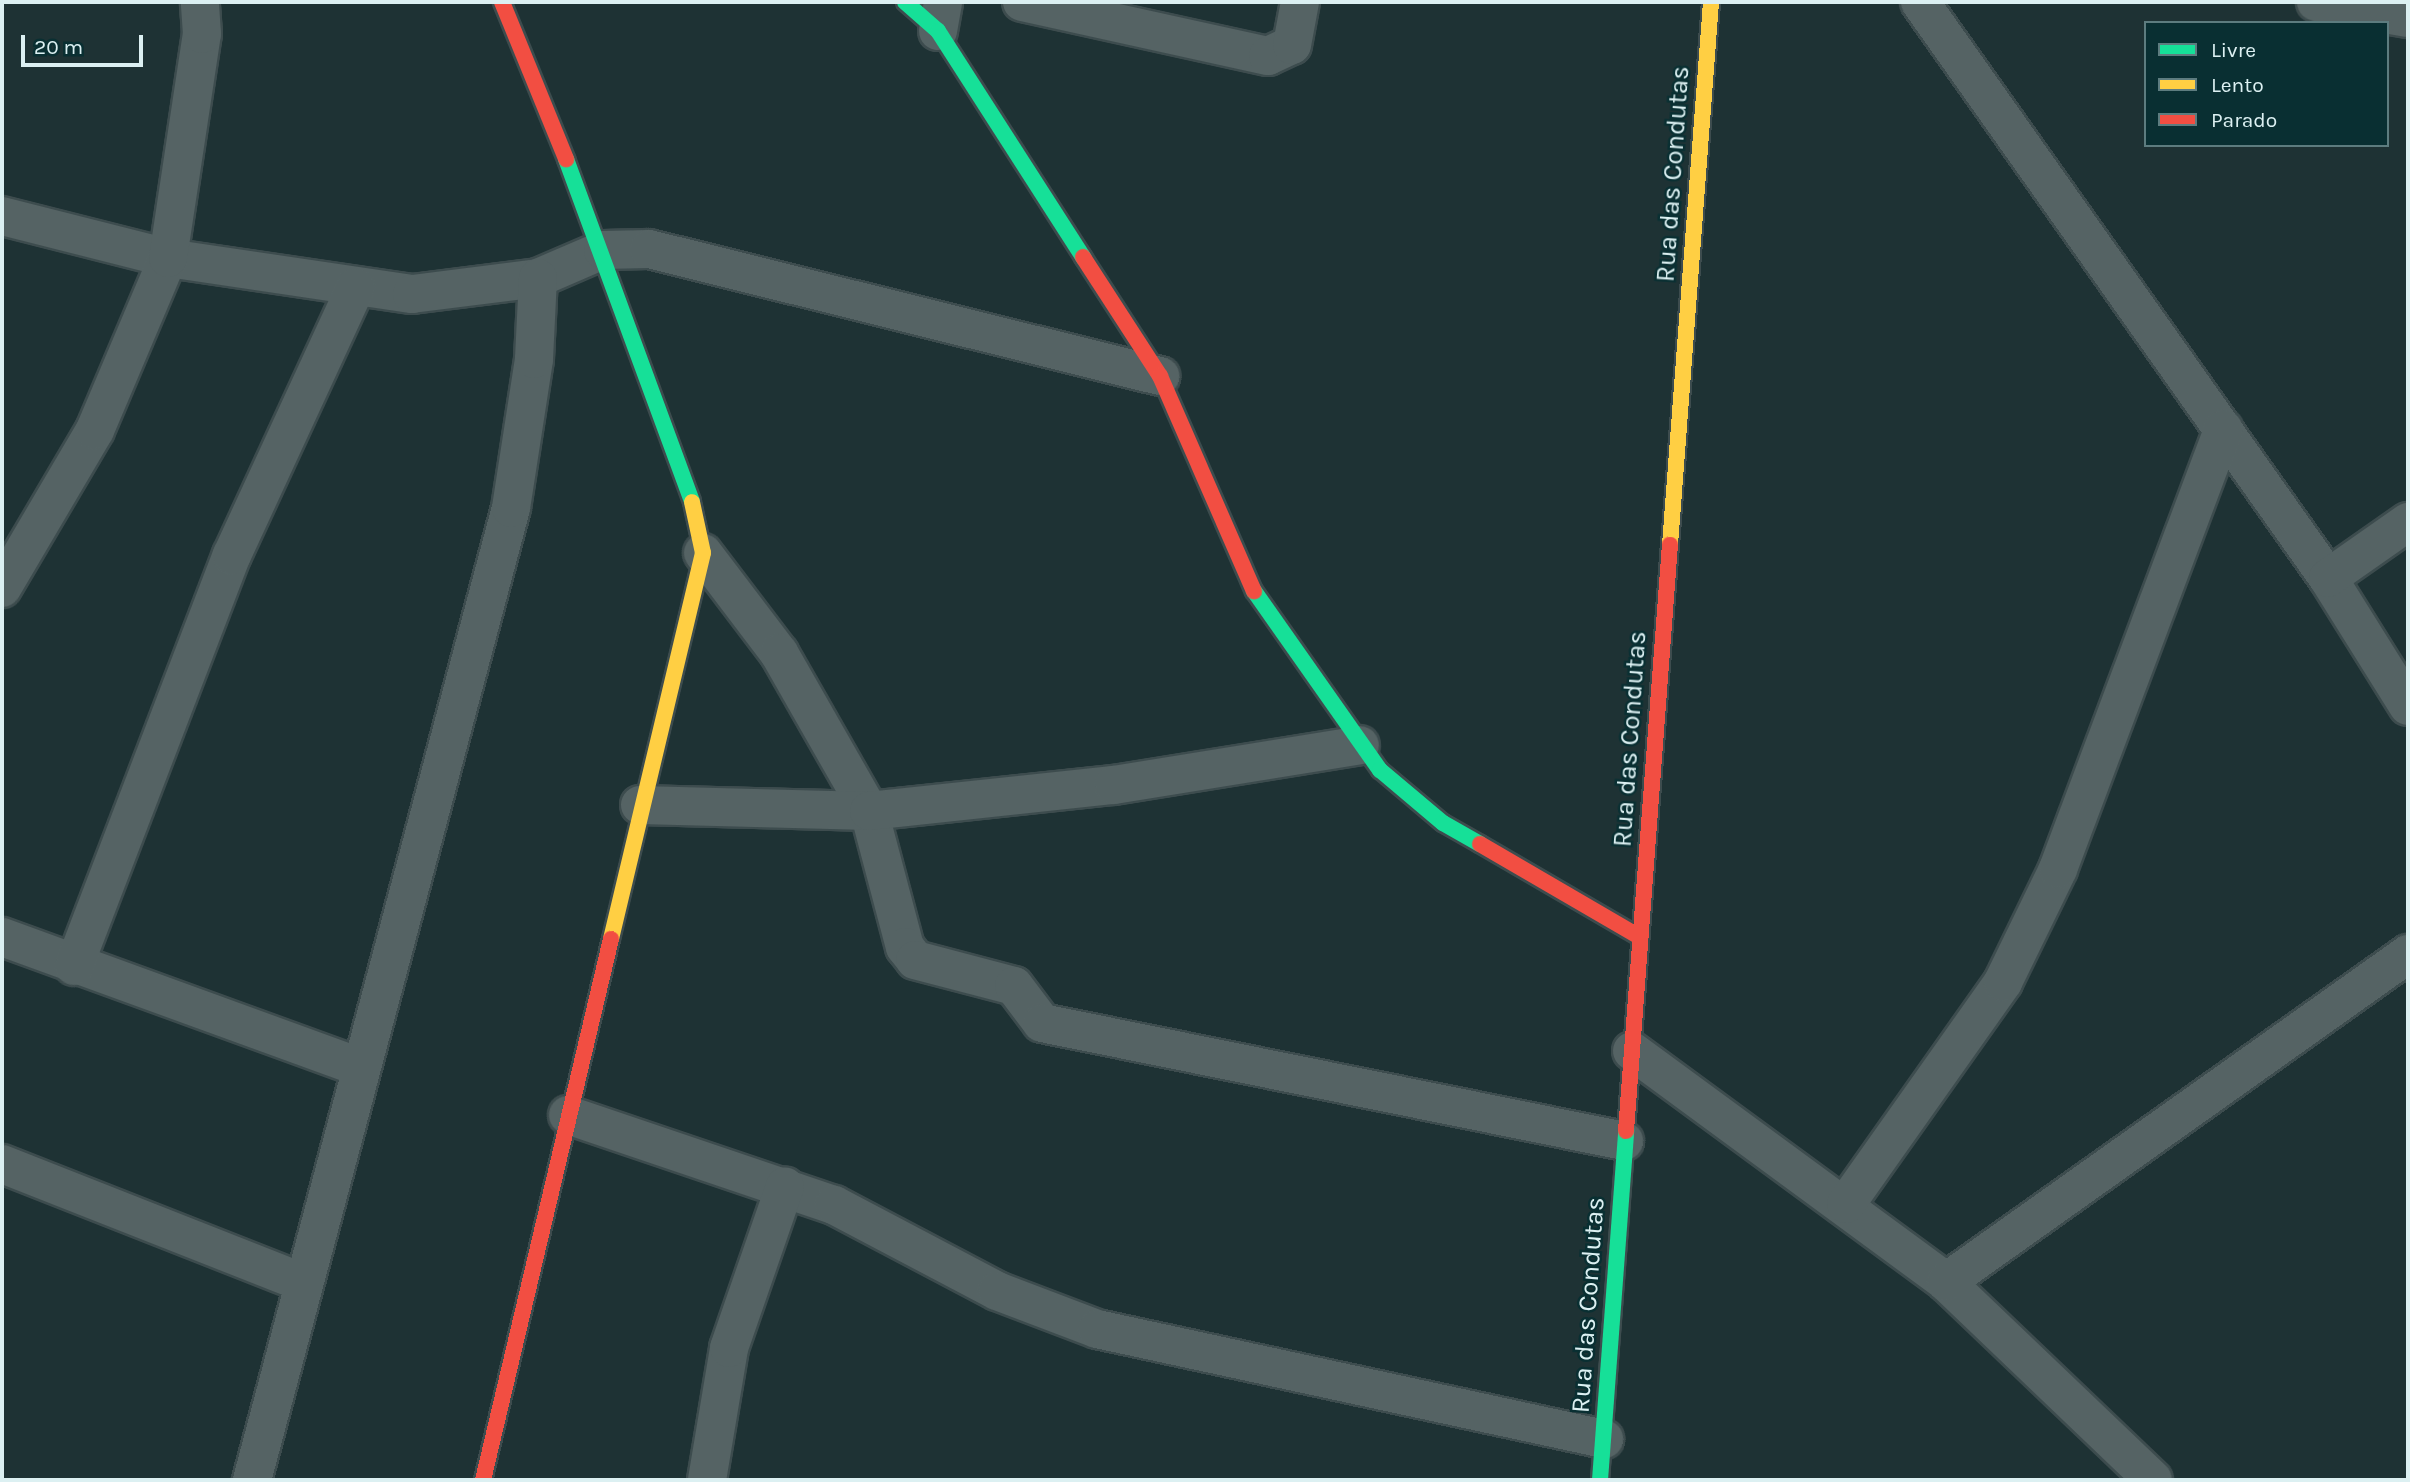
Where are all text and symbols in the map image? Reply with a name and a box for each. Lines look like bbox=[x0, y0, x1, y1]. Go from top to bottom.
scale bar bbox=[24, 21, 147, 65]
legend bbox=[2144, 21, 2389, 147]
text: 20 m bbox=[34, 35, 83, 59]
text: Livre bbox=[2211, 38, 2256, 62]
street label: Rua das Condutas bbox=[1650, 65, 1696, 283]
text: Lento bbox=[2211, 73, 2264, 97]
text: Parado bbox=[2211, 108, 2277, 132]
street label: Rua das Condutas bbox=[1607, 630, 1653, 848]
street label: Rua das Condutas bbox=[1565, 1196, 1611, 1414]

